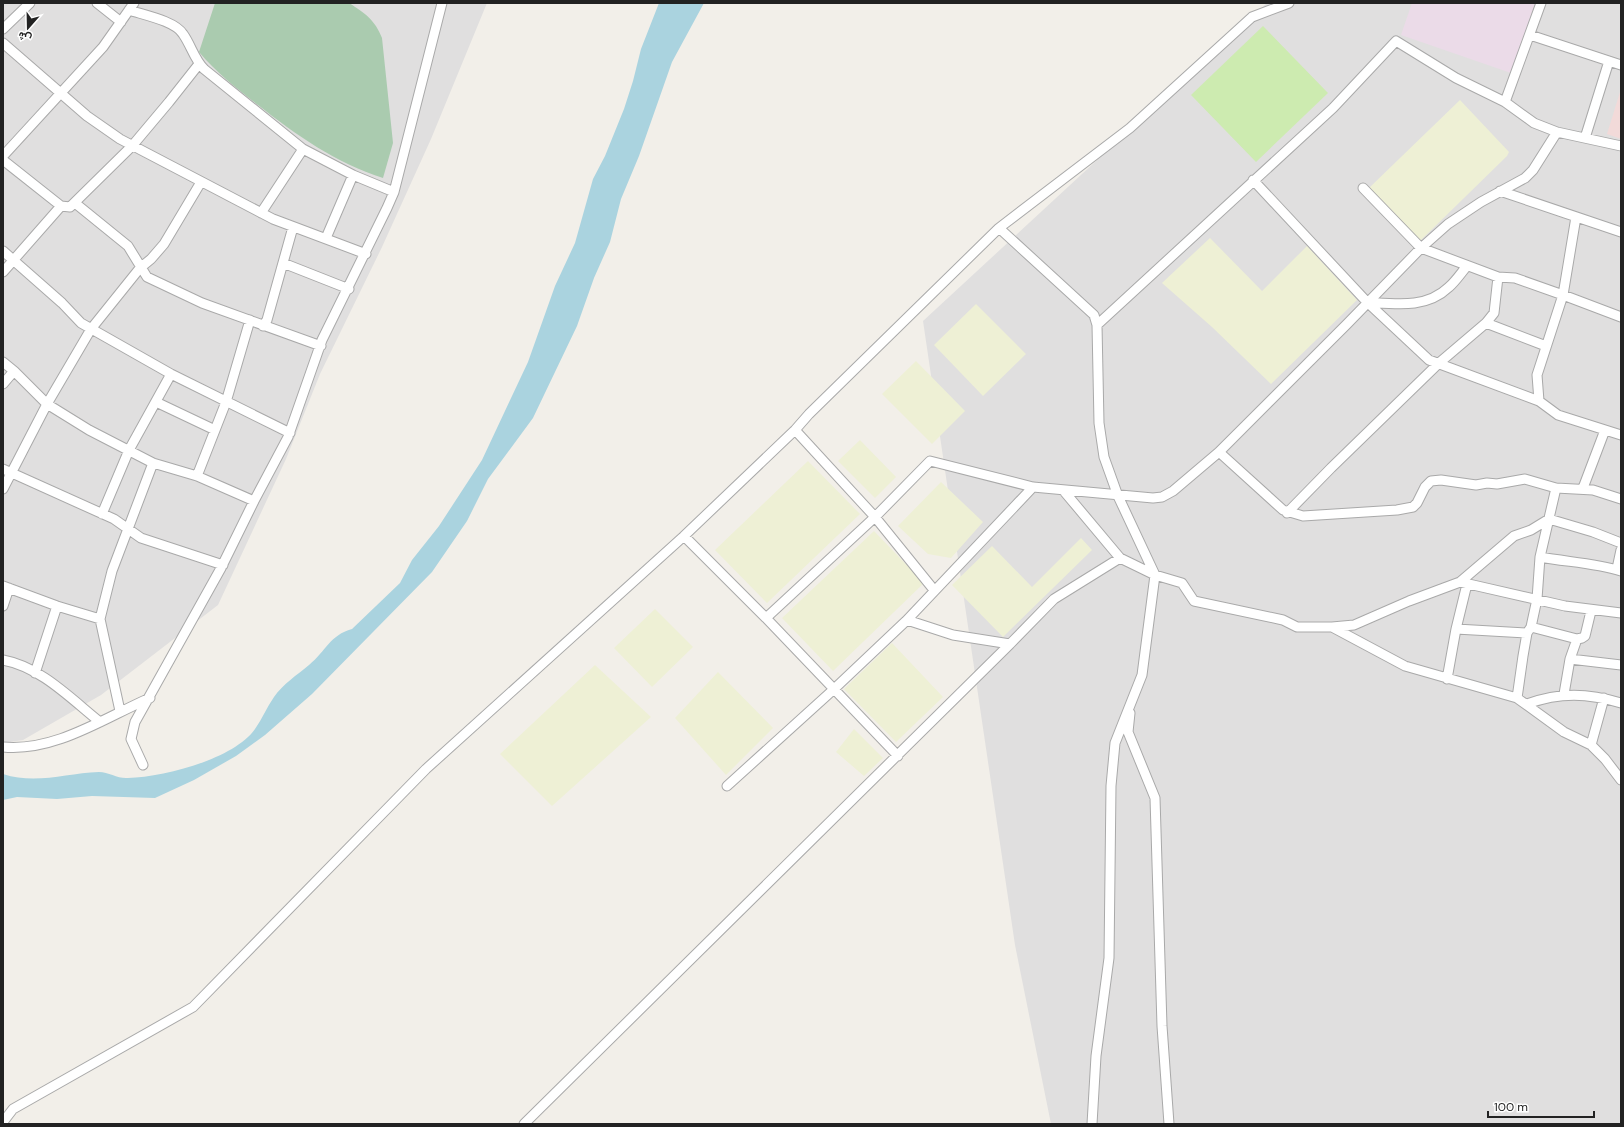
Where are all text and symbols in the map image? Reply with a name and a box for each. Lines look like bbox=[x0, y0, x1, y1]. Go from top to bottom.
north arrow bbox=[8, 8, 48, 48]
text: ش bbox=[16, 29, 33, 46]
scale bar bbox=[1488, 1093, 1594, 1119]
text: 100 m bbox=[1494, 1099, 1528, 1115]

